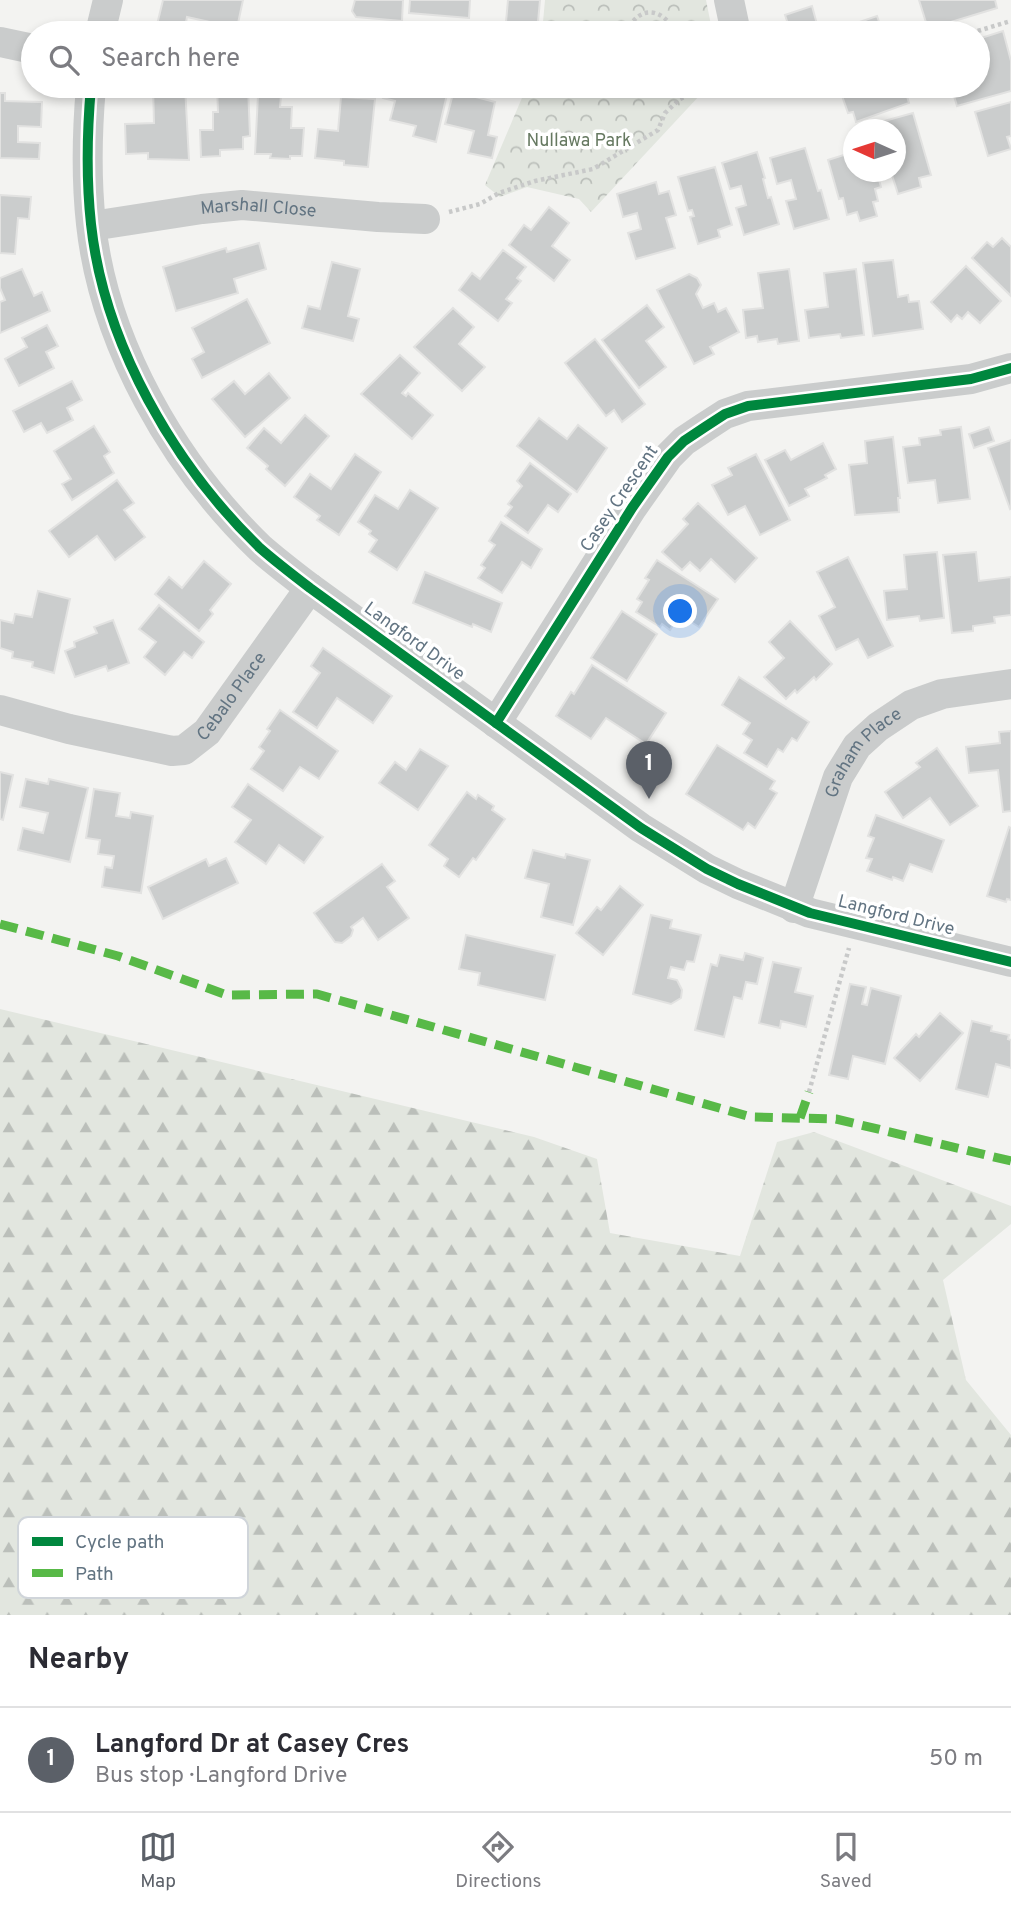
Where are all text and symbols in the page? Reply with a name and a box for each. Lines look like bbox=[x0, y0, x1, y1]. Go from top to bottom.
search box bbox=[21, 21, 990, 98]
icon: search bbox=[45, 41, 83, 79]
text: Search here bbox=[101, 43, 240, 76]
north arrow bbox=[843, 119, 906, 182]
park label: Nullawa Park bbox=[526, 130, 632, 153]
street label: Marshall Close bbox=[199, 193, 317, 223]
street label: Casey Crescent bbox=[576, 441, 664, 557]
your location bbox=[663, 594, 697, 628]
street label: Langford Drive bbox=[359, 598, 469, 686]
street label: Cebalo Place bbox=[192, 648, 272, 747]
street label: Graham Place bbox=[820, 703, 906, 801]
pin: 1 bbox=[626, 741, 672, 799]
street label: Langford Drive bbox=[835, 890, 957, 942]
legend bbox=[18, 1517, 248, 1598]
text: Cycle path bbox=[75, 1531, 164, 1555]
text: Path bbox=[75, 1563, 114, 1587]
text: Nearby bbox=[28, 1642, 129, 1679]
text: Langford Dr at Casey Cres bbox=[95, 1729, 409, 1762]
text: 1 bbox=[46, 1745, 56, 1774]
text: 50 m bbox=[929, 1745, 983, 1774]
text: Bus stop · Langford Drive bbox=[95, 1762, 347, 1791]
tab: Map bbox=[139, 1828, 177, 1894]
tab: Directions bbox=[455, 1828, 542, 1894]
tab: Saved bbox=[820, 1828, 872, 1894]

